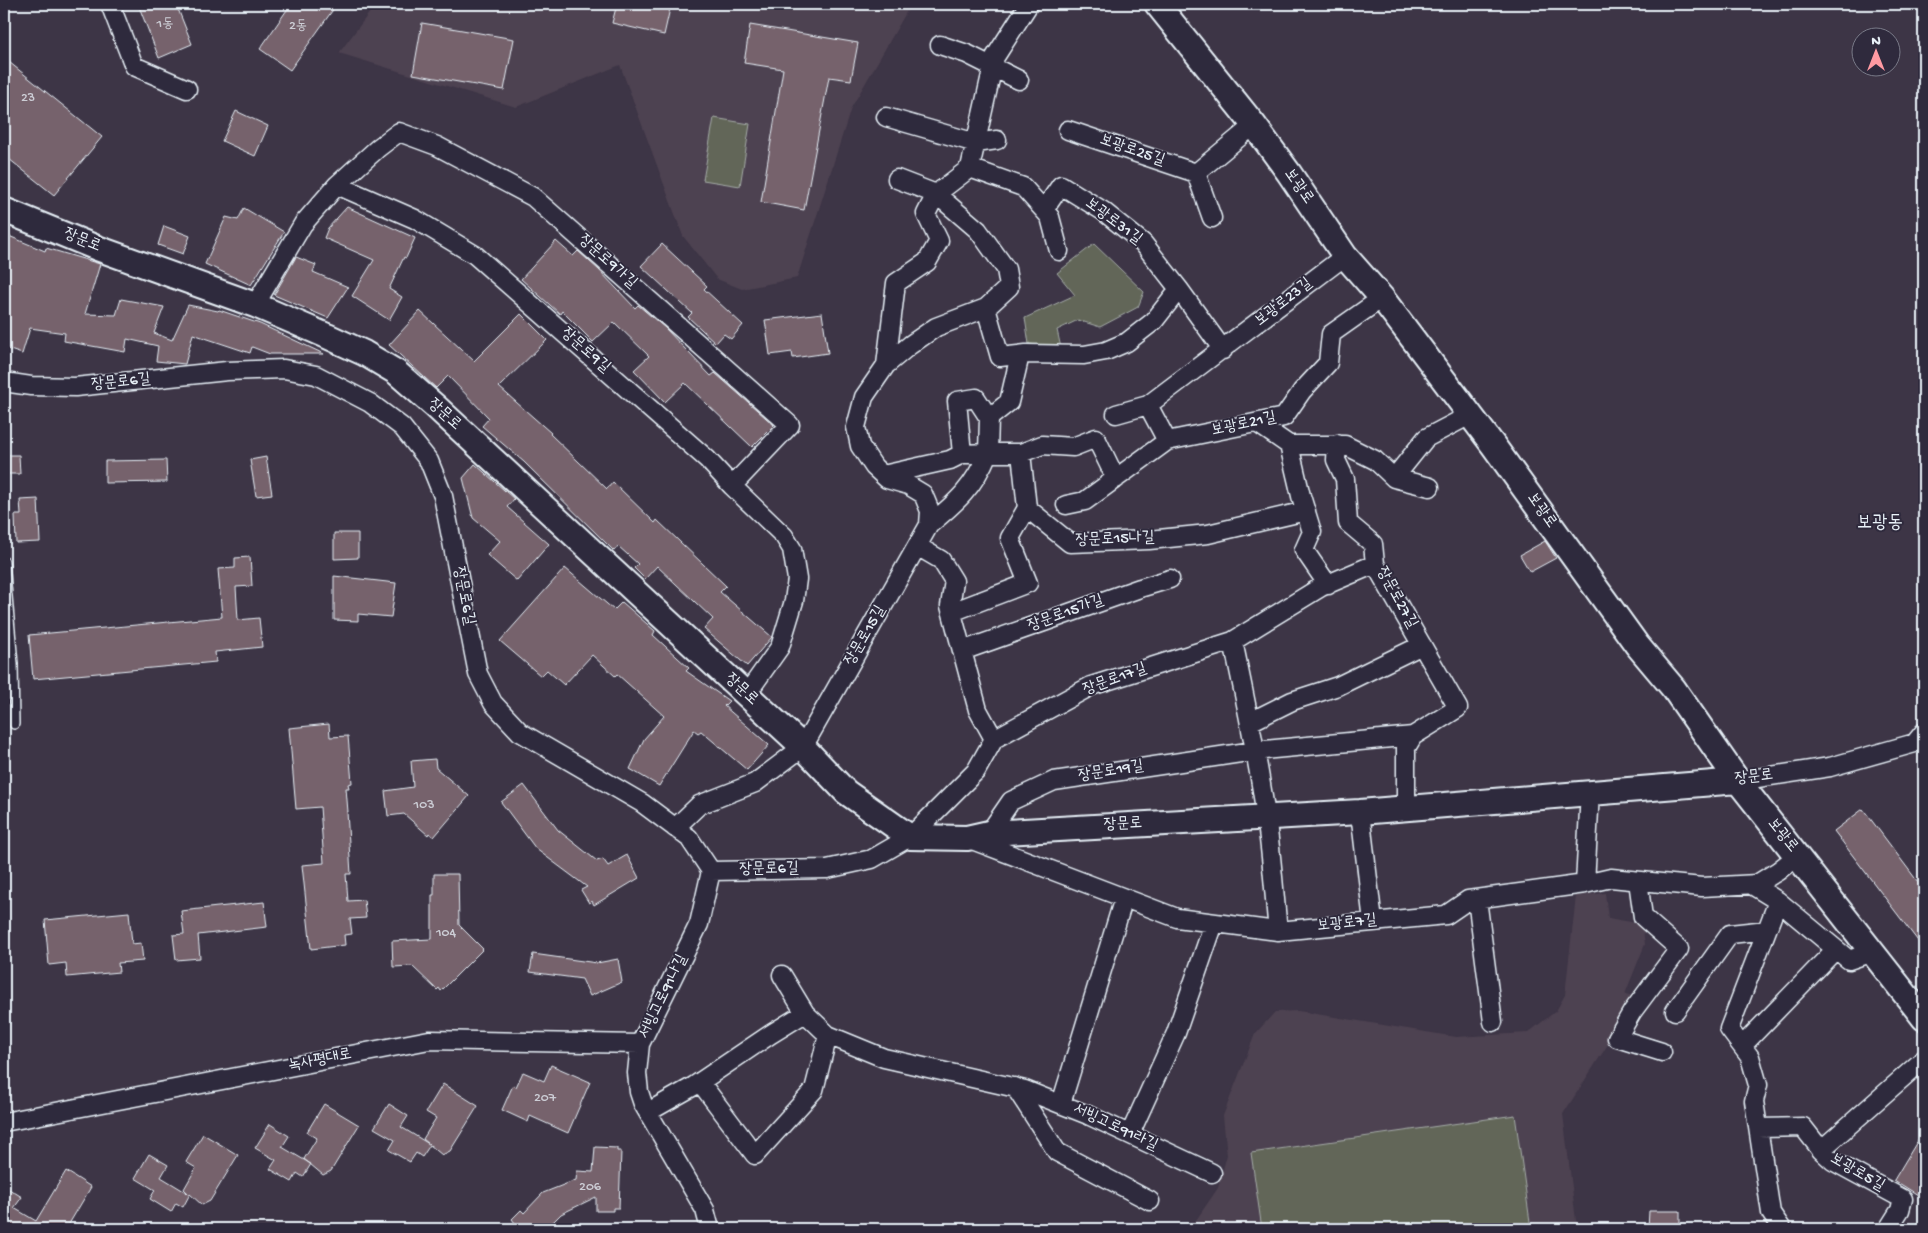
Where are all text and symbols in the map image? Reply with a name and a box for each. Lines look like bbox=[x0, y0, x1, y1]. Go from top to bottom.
house number: 1동 bbox=[156, 16, 173, 33]
house number: 2동 bbox=[289, 18, 307, 35]
north arrow bbox=[1850, 28, 1900, 78]
text: N bbox=[1871, 33, 1881, 50]
house number: 23 bbox=[21, 90, 35, 107]
street label: 보광로25길 bbox=[1097, 131, 1167, 171]
street label: 보광로 bbox=[1279, 166, 1317, 208]
street label: 보광로31길 bbox=[1081, 194, 1145, 250]
street label: 장문로 bbox=[61, 225, 103, 257]
street label: 장문로9가길 bbox=[574, 231, 640, 293]
street label: 보광로23길 bbox=[1251, 275, 1317, 331]
street label: 장문로9길 bbox=[556, 324, 614, 378]
street label: 장문로6길 bbox=[90, 370, 152, 396]
street label: 장문로 bbox=[423, 395, 465, 435]
street label: 보광로21길 bbox=[1210, 409, 1278, 441]
street label: 보광로 bbox=[1522, 490, 1560, 532]
district label: 보광동 bbox=[1857, 512, 1903, 535]
street label: 장문로15나길 bbox=[1075, 529, 1155, 551]
street label: 장문로27길 bbox=[1371, 564, 1421, 632]
street label: 장문로6길 bbox=[448, 565, 478, 627]
street label: 장문로15가길 bbox=[1026, 591, 1107, 636]
street label: 장문로15길 bbox=[841, 602, 891, 669]
street label: 장문로17길 bbox=[1081, 660, 1150, 700]
street label: 장문로 bbox=[720, 670, 762, 710]
street label: 장문로19길 bbox=[1077, 757, 1145, 787]
street label: 장문로 bbox=[1734, 766, 1774, 790]
house number: 103 bbox=[413, 797, 434, 814]
street label: 장문로 bbox=[1103, 815, 1143, 835]
street label: 보광로 bbox=[1762, 815, 1802, 857]
street label: 장문로6길 bbox=[739, 860, 799, 880]
street label: 보광로7길 bbox=[1316, 911, 1378, 937]
house number: 104 bbox=[435, 925, 456, 942]
street label: 서빙고로91나길 bbox=[635, 952, 693, 1042]
street label: 녹사평대로 bbox=[287, 1046, 353, 1076]
house number: 207 bbox=[534, 1090, 557, 1107]
street label: 서빙고로91라길 bbox=[1069, 1100, 1161, 1156]
street label: 보광로5길 bbox=[1826, 1150, 1888, 1196]
house number: 206 bbox=[579, 1179, 602, 1196]

